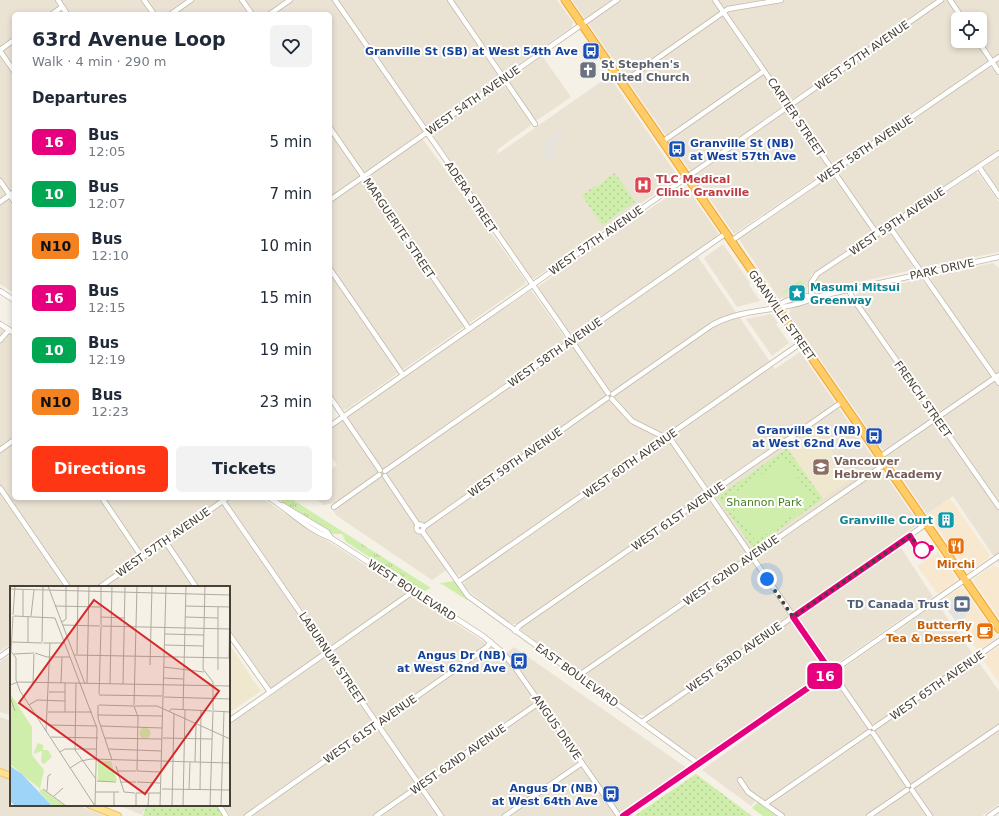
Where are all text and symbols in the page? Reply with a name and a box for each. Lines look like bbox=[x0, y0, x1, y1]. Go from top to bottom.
map controls bbox=[951, 12, 987, 48]
button: locate bbox=[951, 12, 987, 48]
street label: WEST 57TH AVENUE bbox=[813, 18, 912, 93]
button: heart bbox=[270, 25, 312, 67]
text: 63rd Avenue Loop bbox=[32, 28, 226, 50]
bus stop icon: Granville St (SB) at West 54th Ave bbox=[581, 41, 601, 61]
place label: Granville St (SB) at West 54th Ave bbox=[365, 45, 578, 58]
text: Walk · 4 min · 290 m bbox=[32, 54, 166, 69]
place label: St Stephen's United Church bbox=[601, 58, 689, 84]
church icon: St Stephen's United Church bbox=[578, 60, 598, 80]
street label: WEST 54TH AVENUE bbox=[424, 63, 523, 138]
street label: CARTIER STREET bbox=[764, 75, 827, 159]
text: Departures bbox=[32, 89, 127, 107]
street label: WEST 58TH AVENUE bbox=[815, 113, 915, 186]
text: Bus bbox=[88, 126, 119, 144]
text: 5 min bbox=[269, 133, 312, 151]
text: 16 bbox=[44, 134, 64, 150]
place label: Granville St (NB) at West 57th Ave bbox=[690, 137, 796, 163]
bus stop icon: Granville St (NB) at West 57th Ave bbox=[667, 139, 687, 159]
text: 12:05 bbox=[88, 144, 125, 159]
street label: ADERA STREET bbox=[442, 159, 499, 236]
place label: TLC Medical Clinic Granville bbox=[656, 173, 749, 199]
hospital icon: TLC Medical Clinic Granville bbox=[633, 175, 653, 195]
street label: MARGUERITE STREET bbox=[360, 176, 437, 281]
text: Bus bbox=[88, 178, 119, 196]
text: 7 min bbox=[269, 185, 312, 203]
street label: WEST 59TH AVENUE bbox=[847, 185, 947, 258]
text: 10 bbox=[44, 186, 64, 202]
text: 12:07 bbox=[88, 196, 125, 211]
street label: WEST 57TH AVENUE bbox=[547, 203, 646, 278]
text: Bus bbox=[91, 230, 122, 248]
text: 10 min bbox=[260, 237, 312, 255]
text: N10 bbox=[40, 238, 71, 254]
text: 12:10 bbox=[91, 248, 129, 263]
street label: PARK DRIVE bbox=[909, 256, 976, 283]
street label: GRANVILLE STREET bbox=[746, 268, 818, 363]
place label: Masumi Mitsui Greenway bbox=[810, 281, 900, 307]
text: Bus bbox=[88, 282, 119, 300]
place icon: Masumi Mitsui Greenway bbox=[787, 283, 807, 303]
text: 15 min bbox=[260, 289, 312, 307]
text: 16 bbox=[44, 290, 64, 306]
text: 12:15 bbox=[88, 300, 125, 315]
street label: WEST 58TH AVENUE bbox=[506, 315, 605, 390]
text: Bus bbox=[88, 334, 119, 352]
text: 19 min bbox=[260, 341, 312, 359]
text: 10 bbox=[44, 342, 64, 358]
text: 12:19 bbox=[88, 352, 125, 367]
street label: FRENCH STREET bbox=[891, 358, 954, 440]
text: Bus bbox=[91, 386, 122, 404]
text: 23 min bbox=[260, 393, 312, 411]
text: N10 bbox=[40, 394, 71, 410]
text: 12:23 bbox=[91, 404, 129, 419]
place label: Granville St (NB) at West 62nd Ave bbox=[752, 424, 861, 450]
street label: WEST 59TH AVENUE bbox=[466, 425, 565, 500]
street label: WEST 60TH AVENUE bbox=[581, 426, 680, 501]
bus stop icon: Granville St (NB) at West 62nd Ave bbox=[864, 426, 884, 446]
button: Directions bbox=[32, 446, 168, 492]
button: Tickets bbox=[176, 446, 312, 492]
place label: Vancouver Hebrew Academy bbox=[834, 455, 942, 481]
school or university icon: Vancouver Hebrew Academy bbox=[811, 457, 831, 477]
street label: WEST 61ST AVENUE bbox=[629, 479, 727, 553]
park label: Shannon Park bbox=[726, 496, 802, 509]
street label: WEST 57TH AVENUE bbox=[114, 505, 213, 580]
building icon: Granville Court bbox=[936, 510, 956, 530]
place label: Granville Court bbox=[839, 514, 933, 527]
street label: WEST 62ND AVENUE bbox=[681, 532, 782, 608]
restaurant icon: Mirchi bbox=[946, 536, 966, 556]
unlabelled marker bbox=[913, 541, 931, 559]
street label: WEST BOULEVARD bbox=[365, 557, 458, 624]
place label: Mirchi bbox=[937, 558, 975, 571]
your location bbox=[757, 569, 777, 589]
inset map bbox=[10, 586, 230, 806]
bank icon: TD Canada Trust bbox=[952, 594, 972, 614]
place label: TD Canada Trust bbox=[847, 598, 949, 611]
street label: LABURNUM STREET bbox=[296, 610, 367, 707]
place label: Butterfly Tea & Dessert bbox=[886, 619, 972, 645]
street label: WEST 63RD AVENUE bbox=[684, 620, 784, 695]
cafe icon: Butterfly Tea & Dessert bbox=[975, 621, 995, 641]
street label: EAST BOULEVARD bbox=[533, 641, 621, 710]
street label: WEST 65TH AVENUE bbox=[888, 648, 987, 723]
place label: Angus Dr (NB) at West 62nd Ave bbox=[397, 649, 506, 675]
bus stop icon: Angus Dr (NB) at West 62nd Ave bbox=[509, 651, 529, 671]
line badge: 16 bbox=[807, 663, 843, 689]
text: 16 bbox=[815, 668, 835, 684]
street label: WEST 61ST AVENUE bbox=[321, 692, 419, 766]
street label: ANGUS DRIVE bbox=[529, 692, 584, 762]
street label: WEST 62ND AVENUE bbox=[408, 721, 509, 797]
place label: Angus Dr (NB) at West 64th Ave bbox=[492, 782, 598, 808]
bus stop icon: Angus Dr (NB) at West 64th Ave bbox=[601, 784, 621, 804]

